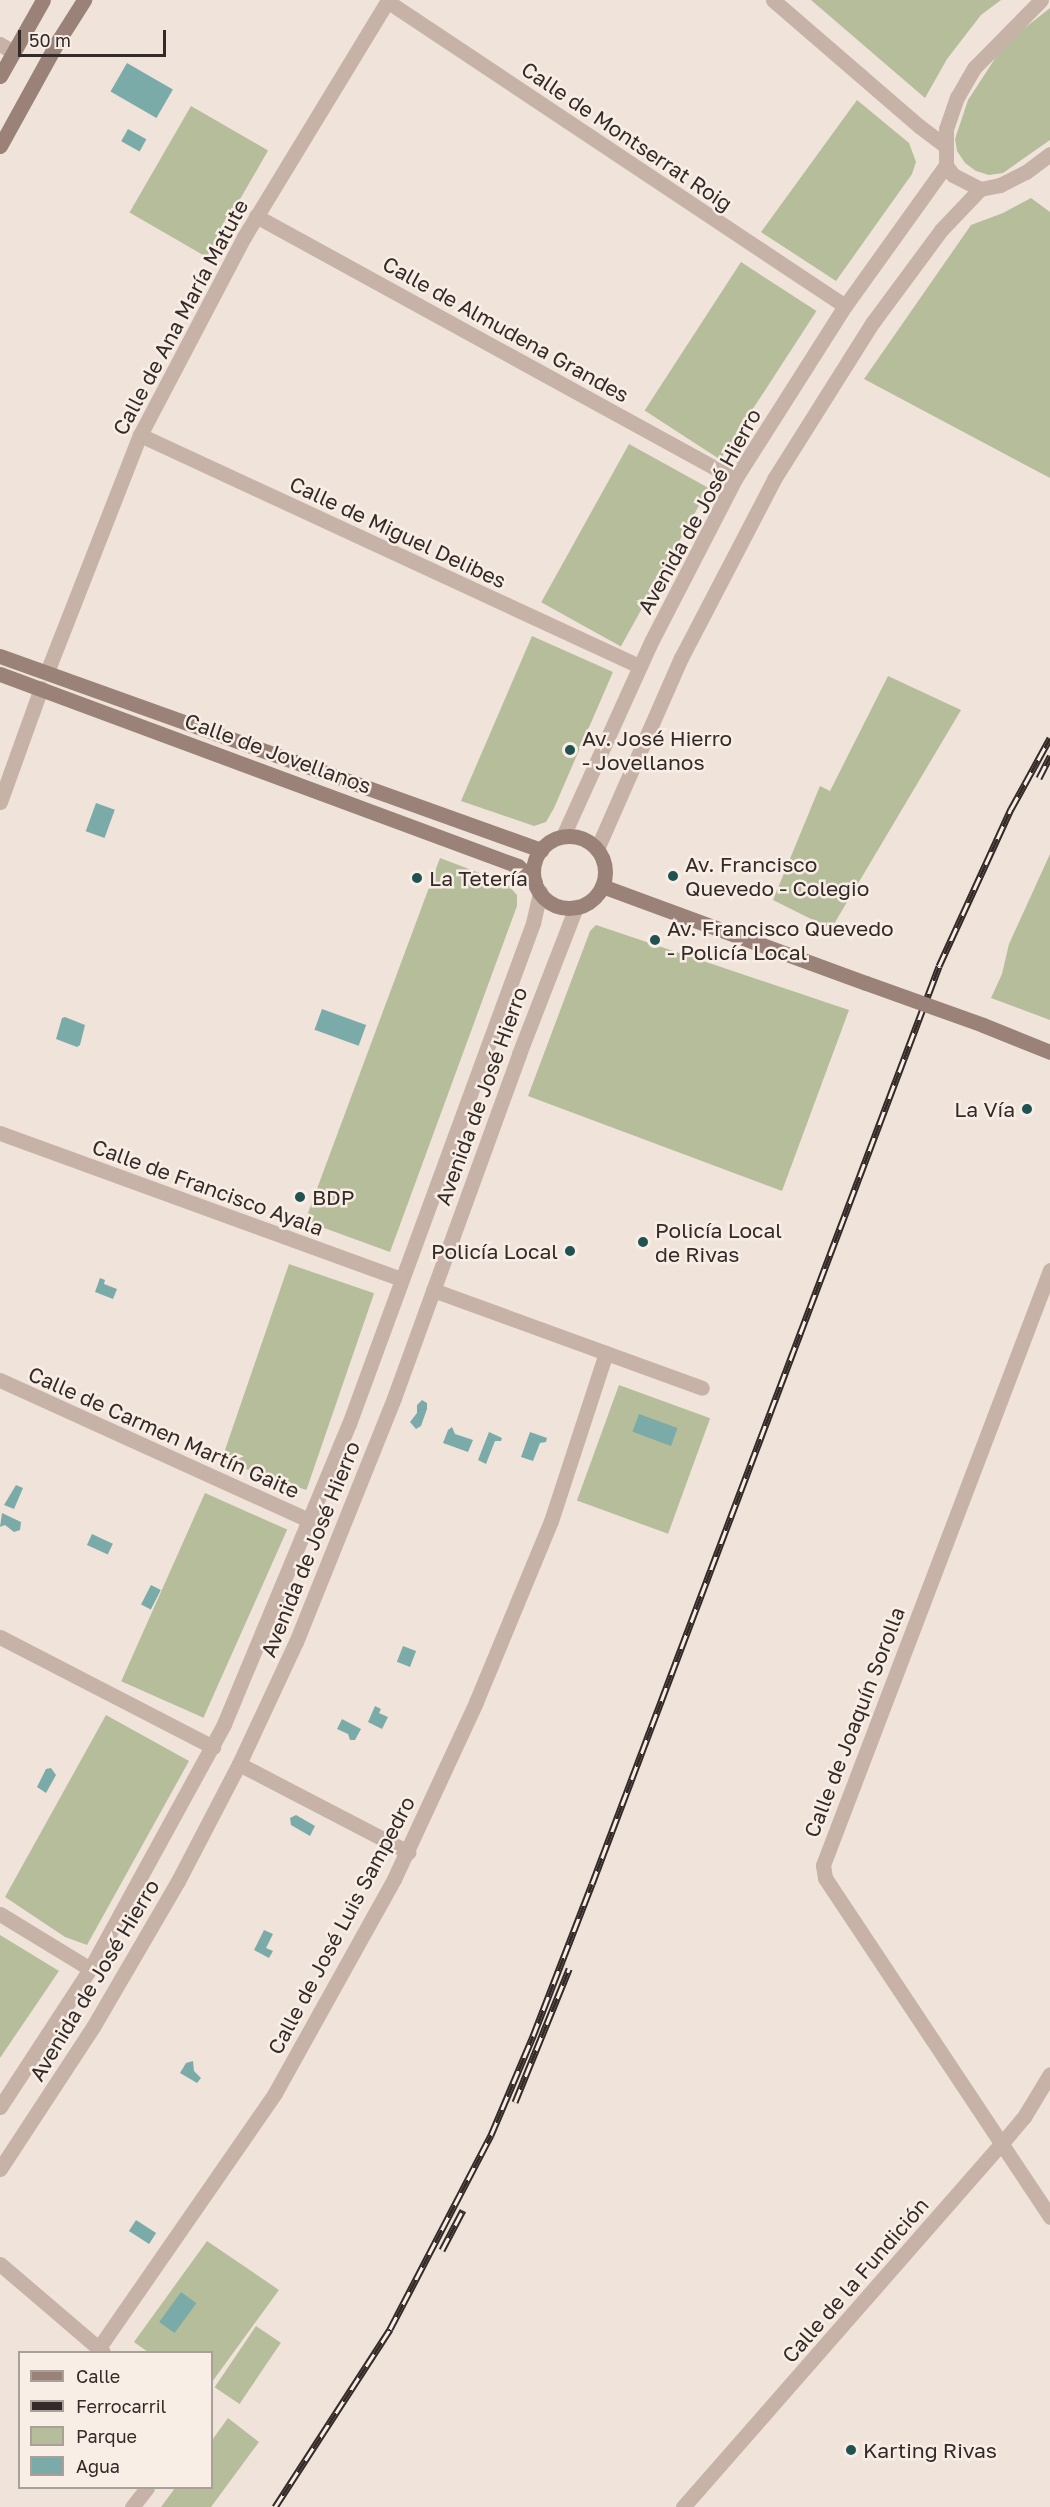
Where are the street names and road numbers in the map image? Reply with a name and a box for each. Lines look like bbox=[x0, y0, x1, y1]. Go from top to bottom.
street label: Calle de Montserrat Roig bbox=[517, 56, 737, 216]
street label: Calle de Ana María Matute bbox=[107, 195, 253, 439]
street label: Calle de Almudena Grandes bbox=[378, 251, 634, 407]
street label: Avenida de José Hierro bbox=[632, 404, 766, 618]
street label: Calle de Miguel Delibes bbox=[286, 471, 510, 593]
street label: Calle de Jovellanos bbox=[181, 708, 375, 798]
street label: Avenida de José Hierro bbox=[430, 983, 532, 1209]
street label: Calle de Francisco Ayala bbox=[89, 1133, 327, 1241]
street label: Calle de Carmen Martín Gaite bbox=[25, 1361, 303, 1503]
street label: Avenida de José Hierro bbox=[255, 1437, 365, 1661]
street label: Calle de Joaquín Sorolla bbox=[798, 1603, 910, 1841]
street label: Calle de José Luis Sampedro bbox=[262, 1792, 420, 2058]
street label: Avenida de José Hierro bbox=[24, 1875, 164, 2085]
street label: Calle de la Fundición bbox=[777, 2192, 933, 2368]

